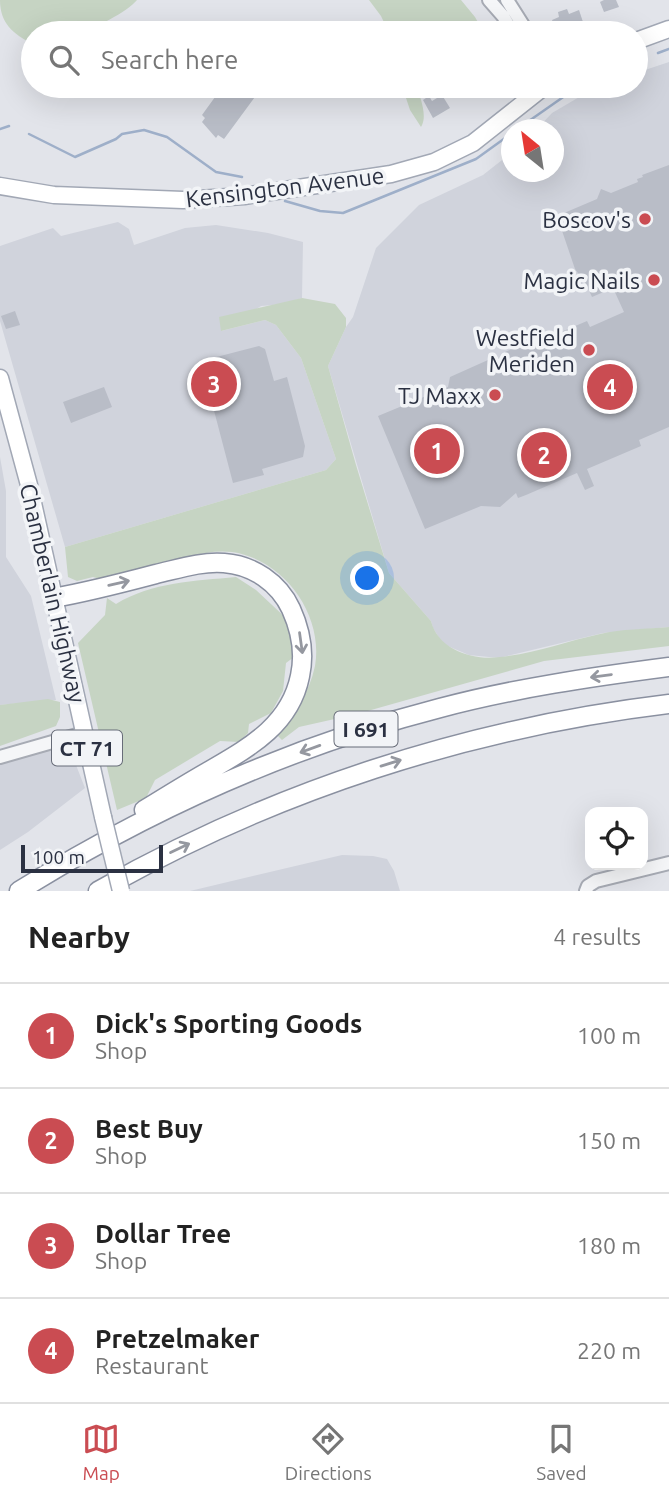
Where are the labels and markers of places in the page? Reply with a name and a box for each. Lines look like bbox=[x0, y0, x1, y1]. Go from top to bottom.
place label: Boscov's bbox=[542, 207, 631, 232]
marker: Boscov's bbox=[637, 211, 653, 227]
place label: Magic Nails bbox=[524, 268, 640, 293]
marker: Magic Nails bbox=[646, 272, 662, 288]
place label: Westfield Meriden bbox=[476, 325, 575, 376]
marker: Westfield Meriden bbox=[581, 342, 597, 358]
pin: 3 bbox=[191, 358, 237, 410]
pin: 4 bbox=[587, 361, 633, 413]
place label: TJ Maxx bbox=[398, 383, 481, 408]
marker: TJ Maxx bbox=[487, 387, 503, 403]
pin: 1 bbox=[414, 425, 460, 477]
pin: 2 bbox=[521, 429, 567, 481]

